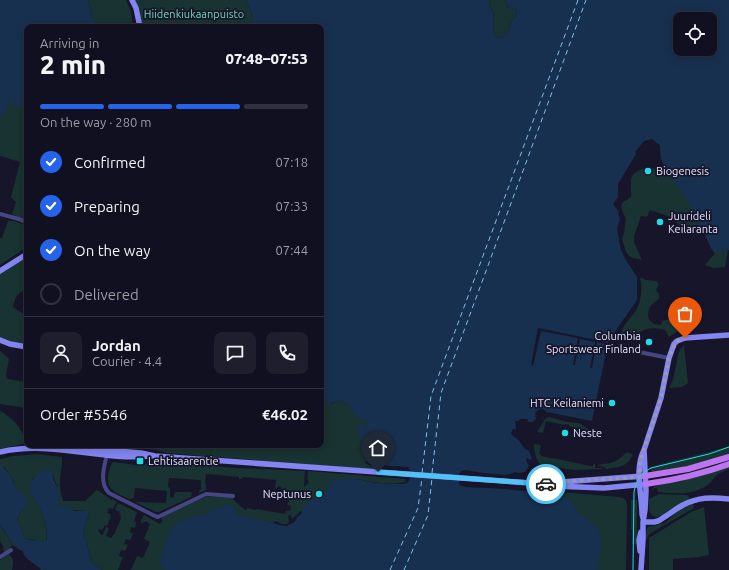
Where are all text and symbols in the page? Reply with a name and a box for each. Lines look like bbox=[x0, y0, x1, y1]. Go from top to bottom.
park label: Hiidenkiukaanpuisto bbox=[144, 8, 244, 20]
map controls bbox=[673, 12, 717, 56]
button: locate bbox=[673, 12, 717, 56]
text: Arriving in bbox=[40, 36, 99, 50]
text: 2 min bbox=[40, 50, 106, 79]
text: 07:48–07:53 bbox=[225, 50, 308, 67]
text: On the way · 280 m bbox=[40, 115, 152, 129]
icon: check bbox=[40, 151, 62, 173]
text: Confirmed bbox=[74, 154, 146, 171]
text: 07:18 bbox=[275, 155, 308, 169]
place label: Biogenesis bbox=[656, 165, 709, 177]
marker: Biogenesis bbox=[643, 166, 653, 176]
icon: check bbox=[40, 195, 62, 217]
text: Preparing bbox=[74, 198, 140, 215]
text: 07:33 bbox=[275, 199, 308, 213]
place label: Juurideli Keilaranta bbox=[668, 210, 718, 235]
marker: Juurideli Keilaranta bbox=[655, 217, 665, 227]
icon: check bbox=[40, 239, 62, 261]
text: On the way bbox=[74, 242, 150, 259]
text: 07:44 bbox=[275, 243, 308, 257]
text: Delivered bbox=[74, 286, 139, 303]
pin bbox=[668, 297, 702, 338]
icon: bag bbox=[674, 303, 696, 325]
place label: Columbia Sportswear Finland bbox=[546, 330, 641, 355]
button: person bbox=[40, 332, 82, 374]
button: chat bbox=[214, 332, 256, 374]
button: phone bbox=[266, 332, 308, 374]
text: Jordan bbox=[92, 337, 141, 354]
marker: Columbia Sportswear Finland bbox=[644, 337, 654, 347]
text: Courier · 4.4 bbox=[92, 354, 162, 368]
place label: HTC Keilaniemi bbox=[530, 397, 604, 409]
marker: HTC Keilaniemi bbox=[607, 398, 617, 408]
text: Order #5546 bbox=[40, 406, 127, 423]
text: €46.02 bbox=[262, 406, 308, 423]
place label: Neste bbox=[573, 427, 602, 439]
marker: Neste bbox=[560, 428, 570, 438]
pin bbox=[361, 431, 395, 472]
icon: home bbox=[367, 437, 389, 459]
place label: Lehtisaarentie bbox=[148, 455, 219, 467]
marker: Lehtisaarentie bbox=[135, 456, 145, 466]
courier bbox=[526, 464, 566, 504]
icon: car bbox=[535, 473, 557, 495]
place label: Neptunus bbox=[263, 488, 311, 500]
marker: Neptunus bbox=[314, 489, 324, 499]

